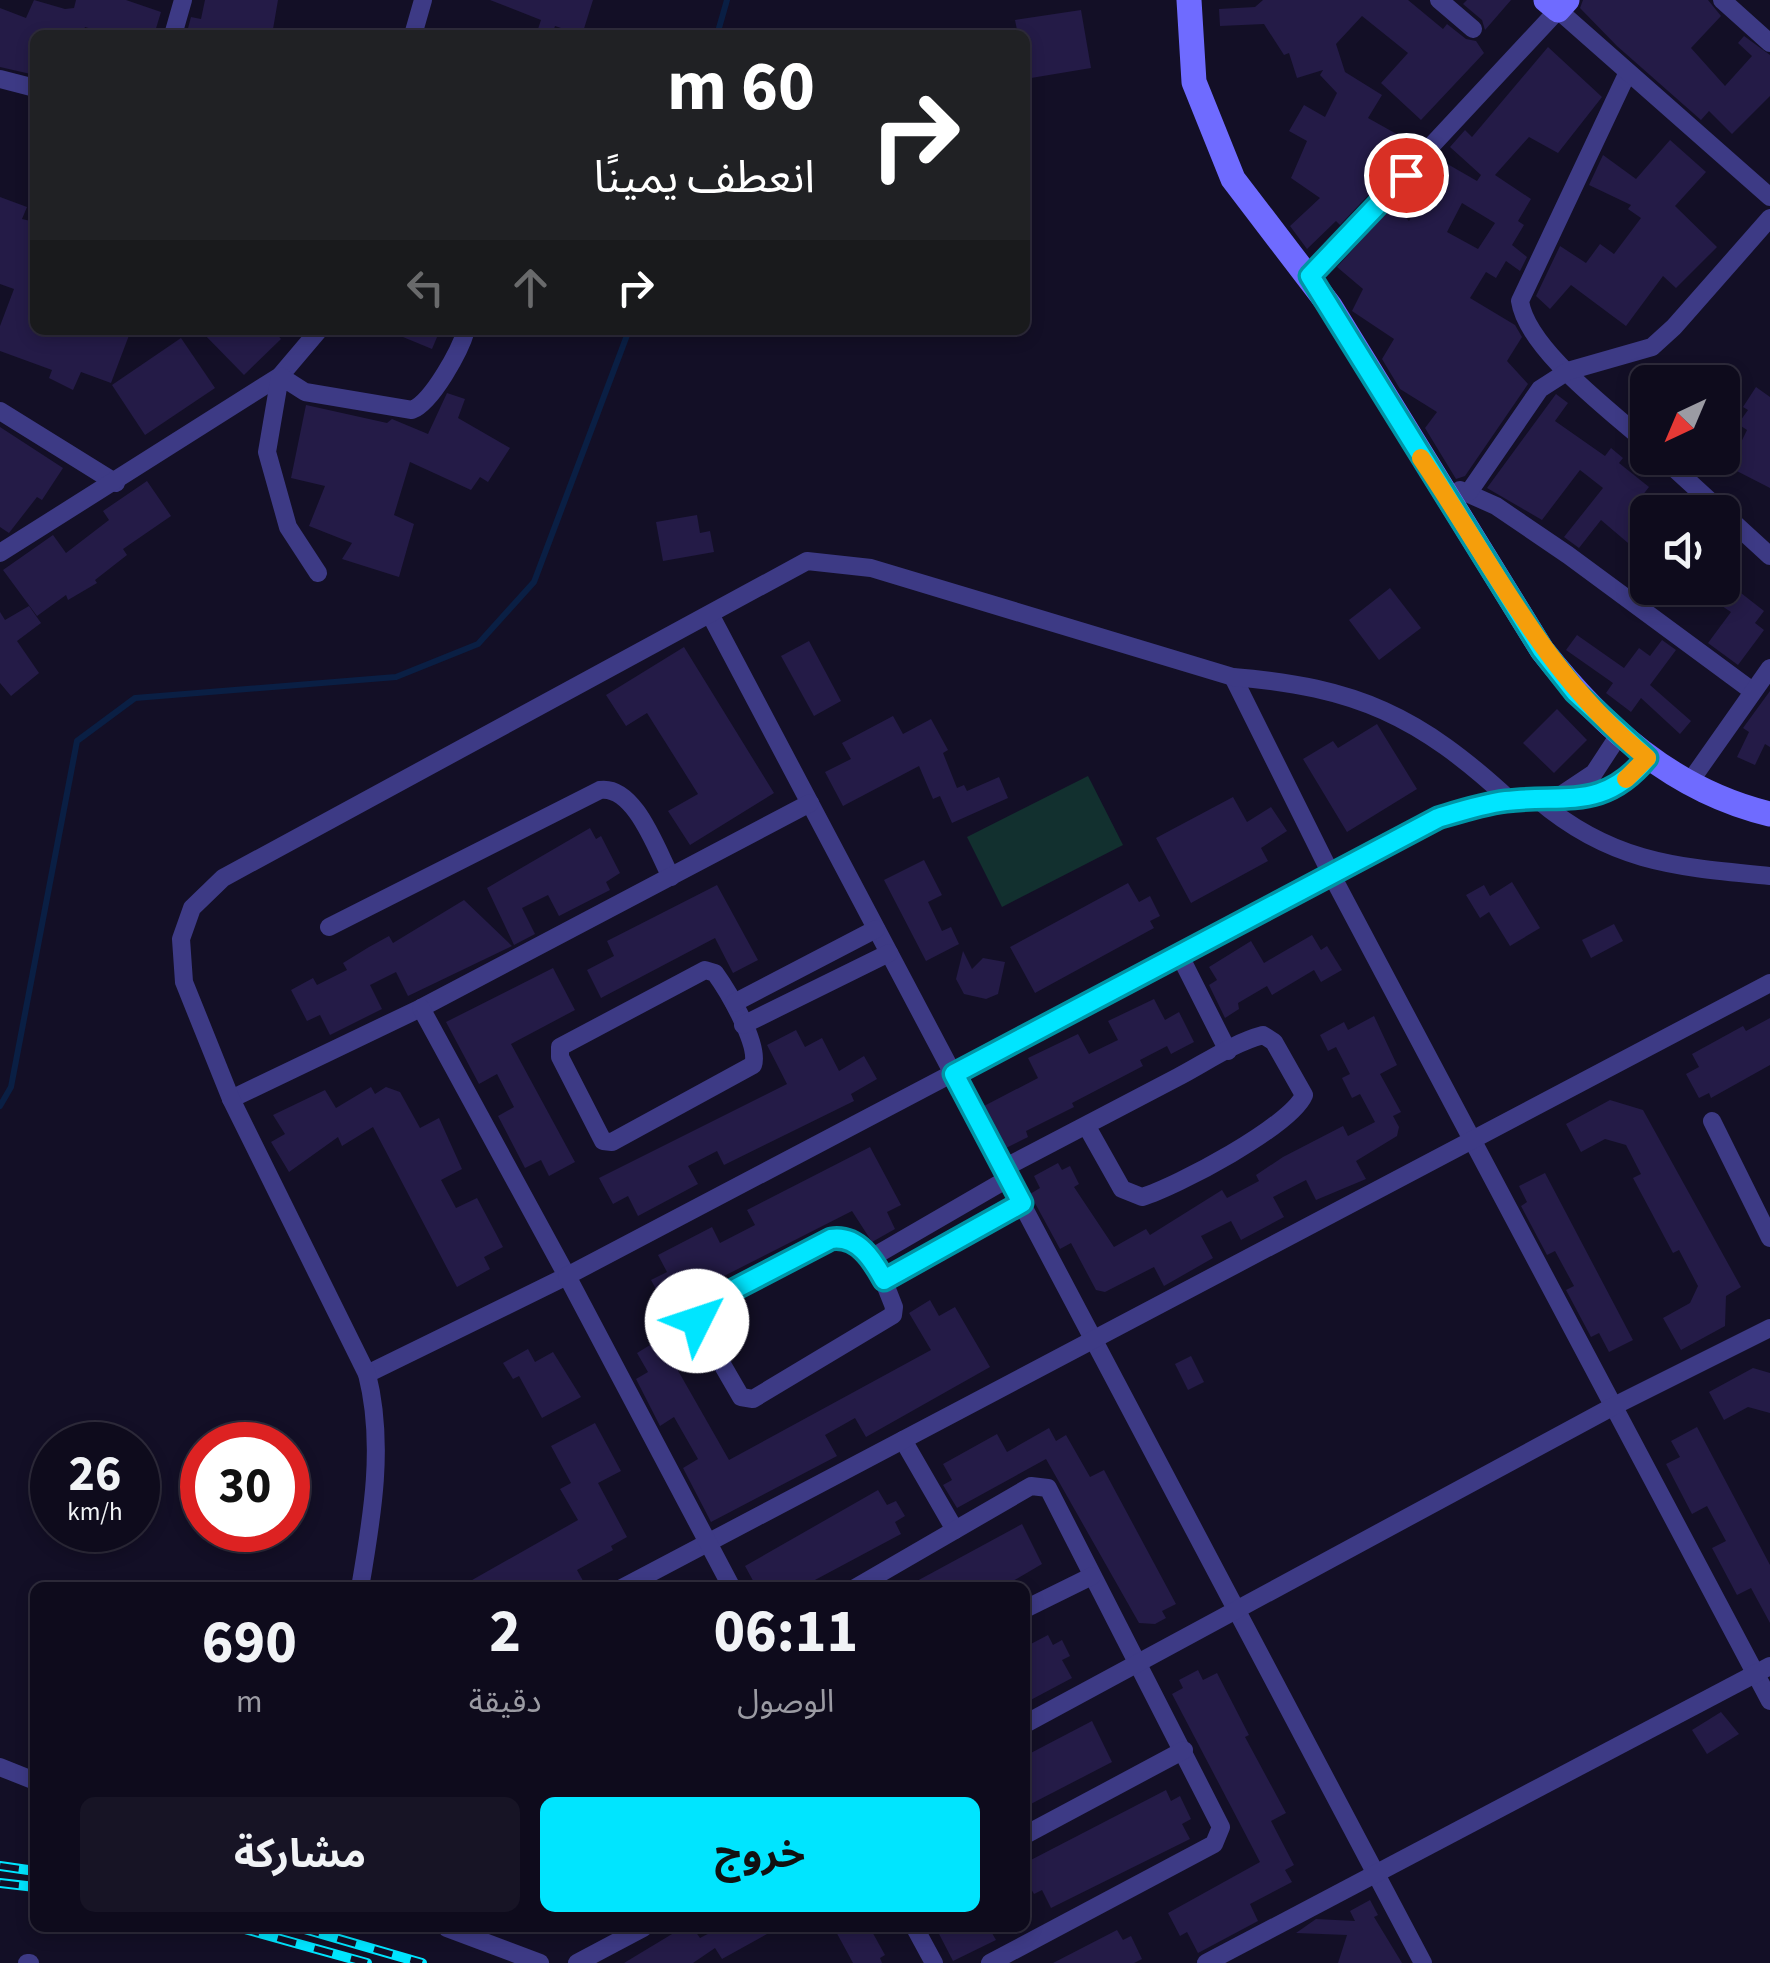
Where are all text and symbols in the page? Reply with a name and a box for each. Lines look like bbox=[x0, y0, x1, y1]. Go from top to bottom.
text: 60 m bbox=[667, 37, 815, 137]
icon: right bbox=[850, 70, 980, 200]
pin bbox=[1364, 133, 1449, 218]
text: انعطف يمينًا bbox=[594, 146, 815, 210]
icon: arrive bbox=[1379, 148, 1434, 203]
icon: left bbox=[398, 260, 453, 315]
icon: ahead bbox=[503, 260, 558, 315]
icon: right bbox=[608, 260, 663, 315]
north arrow bbox=[1630, 365, 1740, 475]
map controls bbox=[1630, 365, 1740, 605]
button: sound bbox=[1630, 495, 1740, 605]
position arrow bbox=[645, 1269, 749, 1373]
speed limit sign: 30 bbox=[180, 1422, 310, 1552]
text: 26 bbox=[69, 1439, 121, 1510]
text: km/h bbox=[67, 1494, 123, 1530]
text: 2 bbox=[489, 1590, 521, 1675]
text: 06:11 bbox=[713, 1590, 858, 1675]
text: 690 bbox=[202, 1601, 297, 1686]
text: m bbox=[236, 1679, 263, 1725]
text: دقيقة bbox=[469, 1679, 542, 1725]
text: الوصول bbox=[737, 1679, 834, 1725]
button: مشاركة bbox=[80, 1797, 520, 1912]
button: خروج bbox=[540, 1797, 980, 1912]

